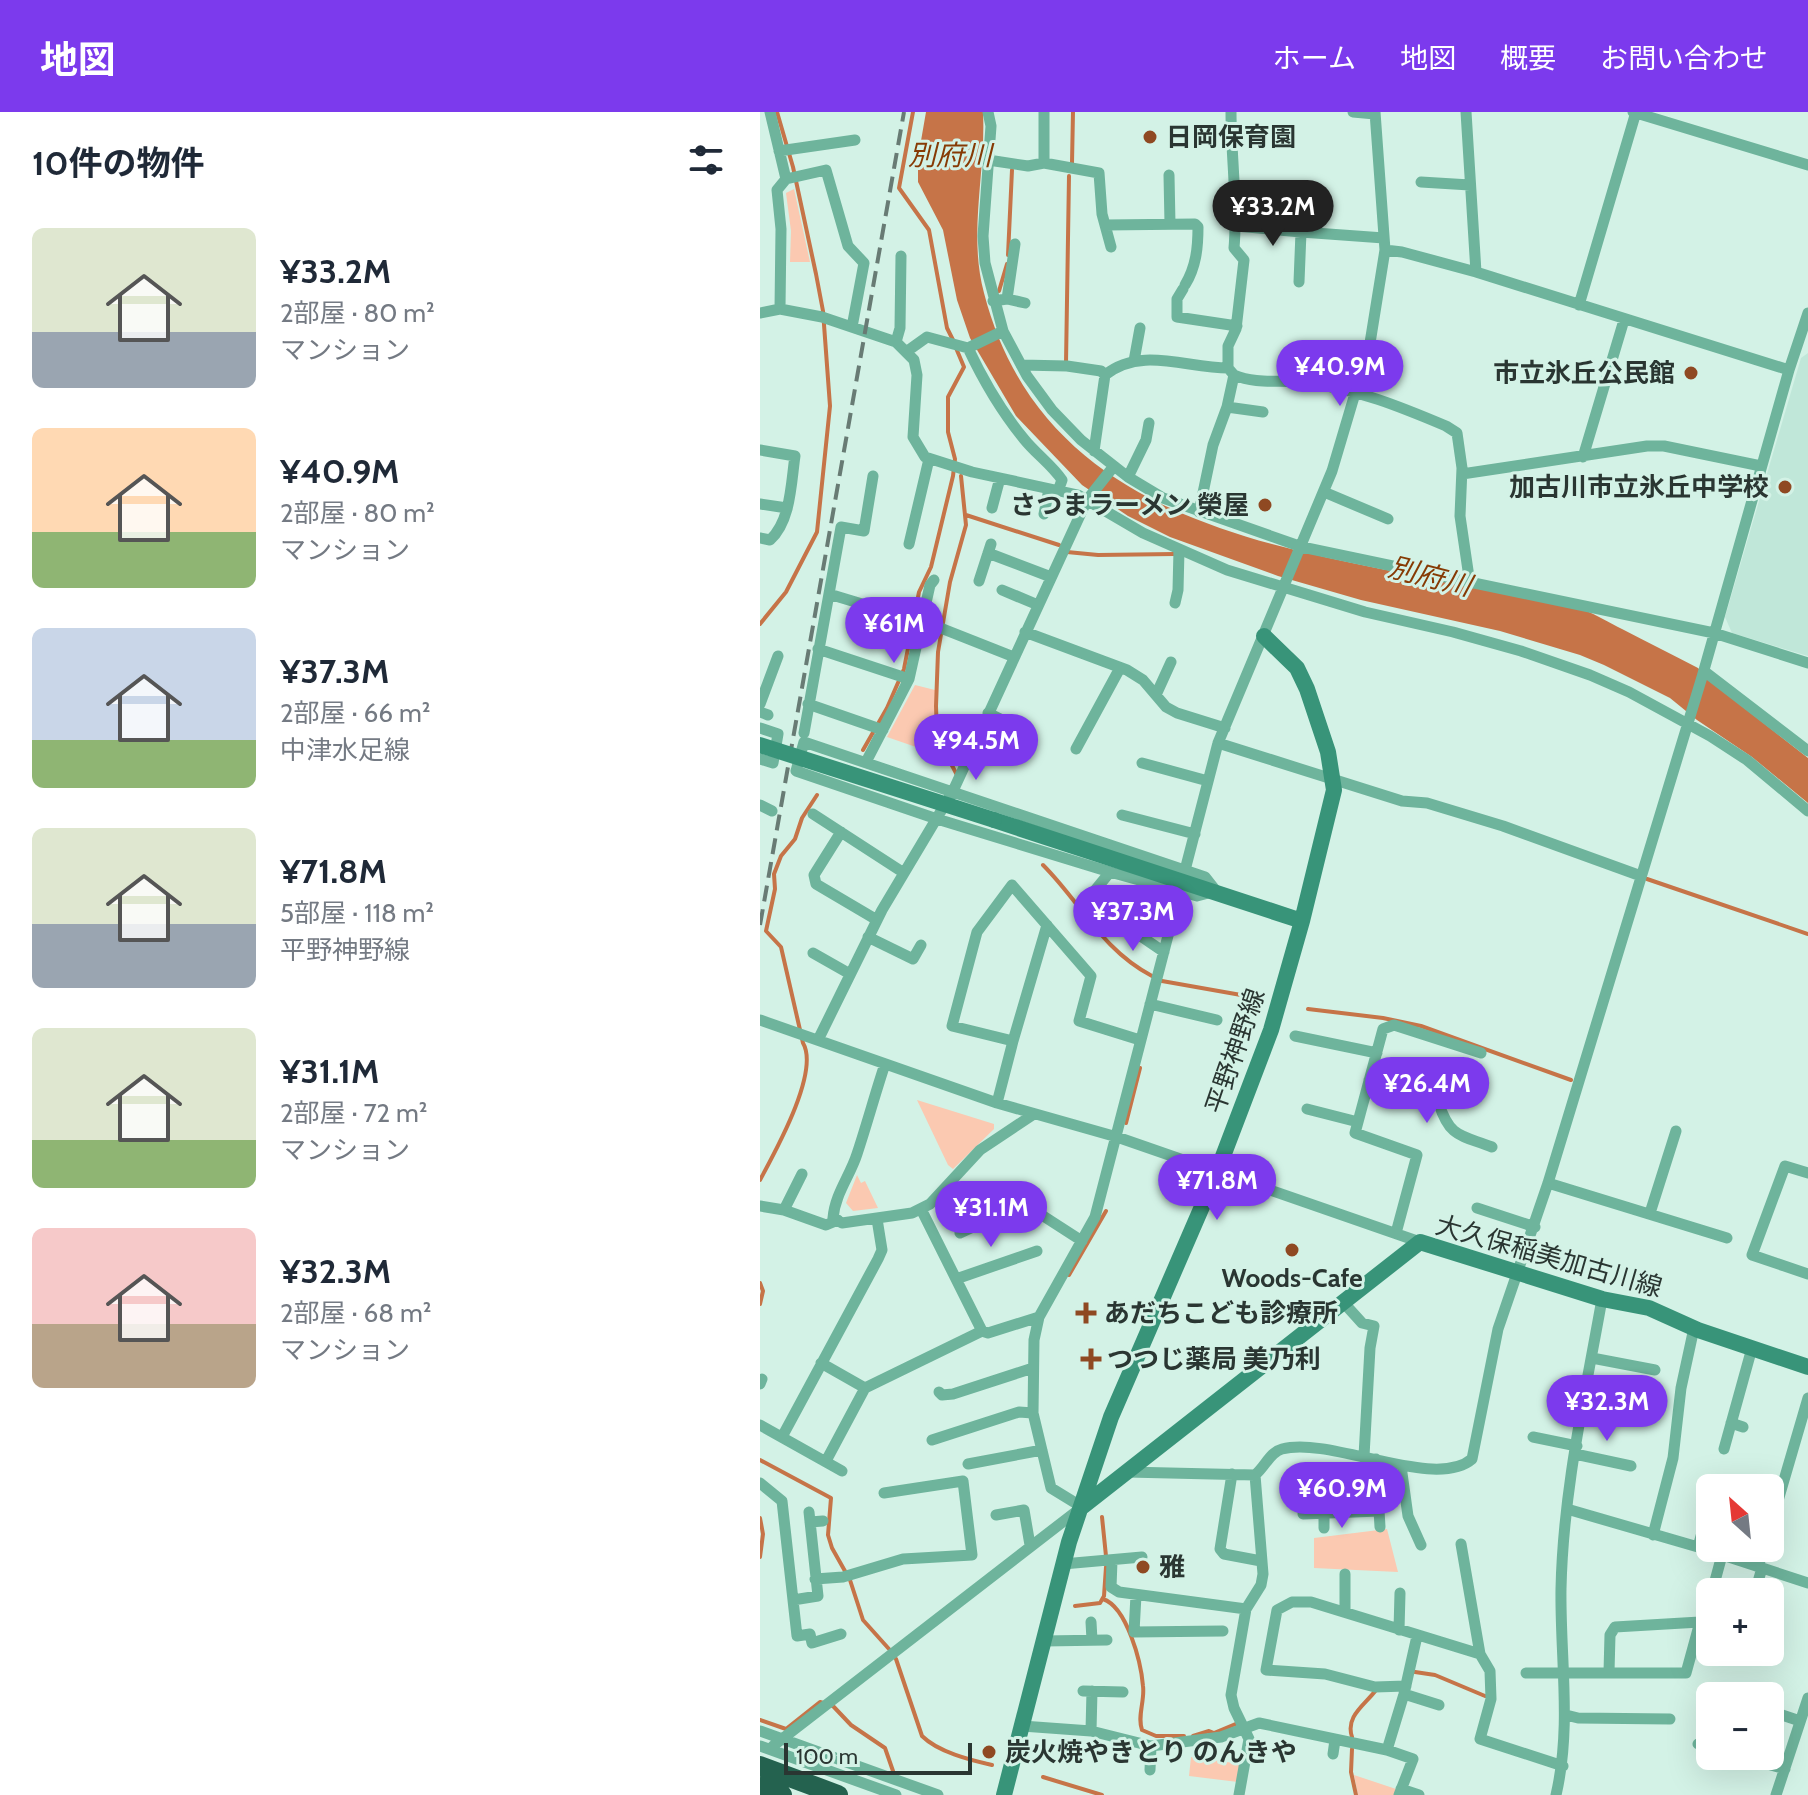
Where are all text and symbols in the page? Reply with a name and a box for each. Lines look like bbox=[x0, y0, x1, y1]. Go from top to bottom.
text: 地図 bbox=[40, 36, 116, 83]
text: ホーム bbox=[1273, 41, 1356, 75]
text: 地図 bbox=[1400, 41, 1456, 75]
text: 概要 bbox=[1500, 41, 1556, 75]
text: お問い合わせ bbox=[1600, 41, 1768, 75]
place label: 日岡保育園 bbox=[1166, 121, 1296, 153]
marker: 日岡保育園 bbox=[1141, 128, 1159, 146]
icon: filters bbox=[684, 138, 728, 182]
water label: 別府川 bbox=[908, 138, 995, 172]
text: 10件の物件 bbox=[32, 142, 205, 184]
pin: ¥33.2M bbox=[1208, 180, 1338, 248]
text: ¥33.2M bbox=[1231, 190, 1315, 222]
text: ¥33.2M bbox=[280, 250, 391, 292]
icon: home bbox=[96, 260, 192, 356]
text: 2部屋 · 80 m² bbox=[280, 297, 435, 329]
text: マンション bbox=[280, 334, 410, 366]
pin: ¥40.9M bbox=[1275, 340, 1405, 408]
text: ¥40.9M bbox=[1294, 350, 1386, 382]
place label: 市立氷丘公民館 bbox=[1493, 357, 1675, 389]
marker: 市立氷丘公民館 bbox=[1682, 364, 1700, 382]
text: ¥40.9M bbox=[280, 450, 399, 492]
icon: home bbox=[96, 460, 192, 556]
place label: 加古川市立氷丘中学校 bbox=[1509, 471, 1769, 503]
marker: 加古川市立氷丘中学校 bbox=[1776, 478, 1794, 496]
place label: さつまラーメン 榮屋 bbox=[1010, 489, 1249, 521]
marker: さつまラーメン 榮屋 bbox=[1256, 496, 1274, 514]
text: 2部屋 · 80 m² bbox=[280, 497, 435, 529]
text: マンション bbox=[280, 534, 410, 566]
water label: 別府川 bbox=[1385, 549, 1478, 603]
pin: ¥61M bbox=[847, 597, 941, 665]
text: ¥61M bbox=[863, 607, 925, 639]
text: ¥37.3M bbox=[280, 650, 389, 692]
icon: home bbox=[96, 660, 192, 756]
text: 2部屋 · 66 m² bbox=[280, 697, 430, 729]
pin: ¥94.5M bbox=[911, 714, 1041, 782]
text: ¥94.5M bbox=[932, 724, 1020, 756]
text: 中津水足線 bbox=[280, 734, 410, 766]
text: ¥71.8M bbox=[280, 850, 387, 892]
icon: home bbox=[96, 860, 192, 956]
pin: ¥37.3M bbox=[1068, 885, 1198, 953]
text: ¥37.3M bbox=[1091, 895, 1175, 927]
text: 5部屋 · 118 m² bbox=[280, 897, 434, 929]
text: 平野神野線 bbox=[280, 934, 410, 966]
street label: 平野神野線 bbox=[1199, 984, 1271, 1118]
text: ¥31.1M bbox=[280, 1050, 379, 1092]
pin: ¥26.4M bbox=[1362, 1057, 1492, 1125]
icon: home bbox=[96, 1060, 192, 1156]
text: ¥26.4M bbox=[1383, 1067, 1471, 1099]
text: 2部屋 · 72 m² bbox=[280, 1097, 428, 1129]
text: マンション bbox=[280, 1134, 410, 1166]
pin: ¥71.8M bbox=[1152, 1154, 1282, 1222]
text: ¥71.8M bbox=[1176, 1164, 1258, 1196]
pin: ¥31.1M bbox=[926, 1181, 1056, 1249]
text: ¥31.1M bbox=[953, 1191, 1029, 1223]
street label: 大久保稲美加古川線 bbox=[1432, 1208, 1666, 1304]
marker: Woods-Cafe bbox=[1283, 1241, 1301, 1259]
text: ¥32.3M bbox=[280, 1250, 391, 1292]
icon: home bbox=[96, 1260, 192, 1356]
place label: Woods-Cafe bbox=[1221, 1262, 1363, 1294]
text: 2部屋 · 68 m² bbox=[280, 1297, 431, 1329]
place label: あだちこども診療所 bbox=[1104, 1297, 1338, 1329]
marker: あだちこども診療所 bbox=[1075, 1302, 1097, 1324]
text: マンション bbox=[280, 1334, 410, 1366]
place label: つつじ薬局 美乃利 bbox=[1107, 1343, 1321, 1375]
marker: つつじ薬局 美乃利 bbox=[1082, 1350, 1100, 1368]
pin: ¥32.3M bbox=[1542, 1375, 1672, 1443]
text: ¥32.3M bbox=[1565, 1385, 1649, 1417]
pin: ¥60.9M bbox=[1277, 1462, 1407, 1530]
text: ¥60.9M bbox=[1297, 1472, 1387, 1504]
north arrow bbox=[1696, 1474, 1784, 1562]
map controls bbox=[1696, 1474, 1784, 1770]
place label: 雅 bbox=[1159, 1551, 1185, 1583]
marker: 雅 bbox=[1134, 1558, 1152, 1576]
button: + bbox=[1696, 1578, 1784, 1666]
button: − bbox=[1696, 1682, 1784, 1770]
place label: 炭火焼やきとり のんきや bbox=[1005, 1736, 1297, 1768]
scale bar bbox=[784, 1739, 972, 1775]
text: 100 m bbox=[796, 1743, 858, 1770]
marker: 炭火焼やきとり のんきや bbox=[980, 1743, 998, 1761]

